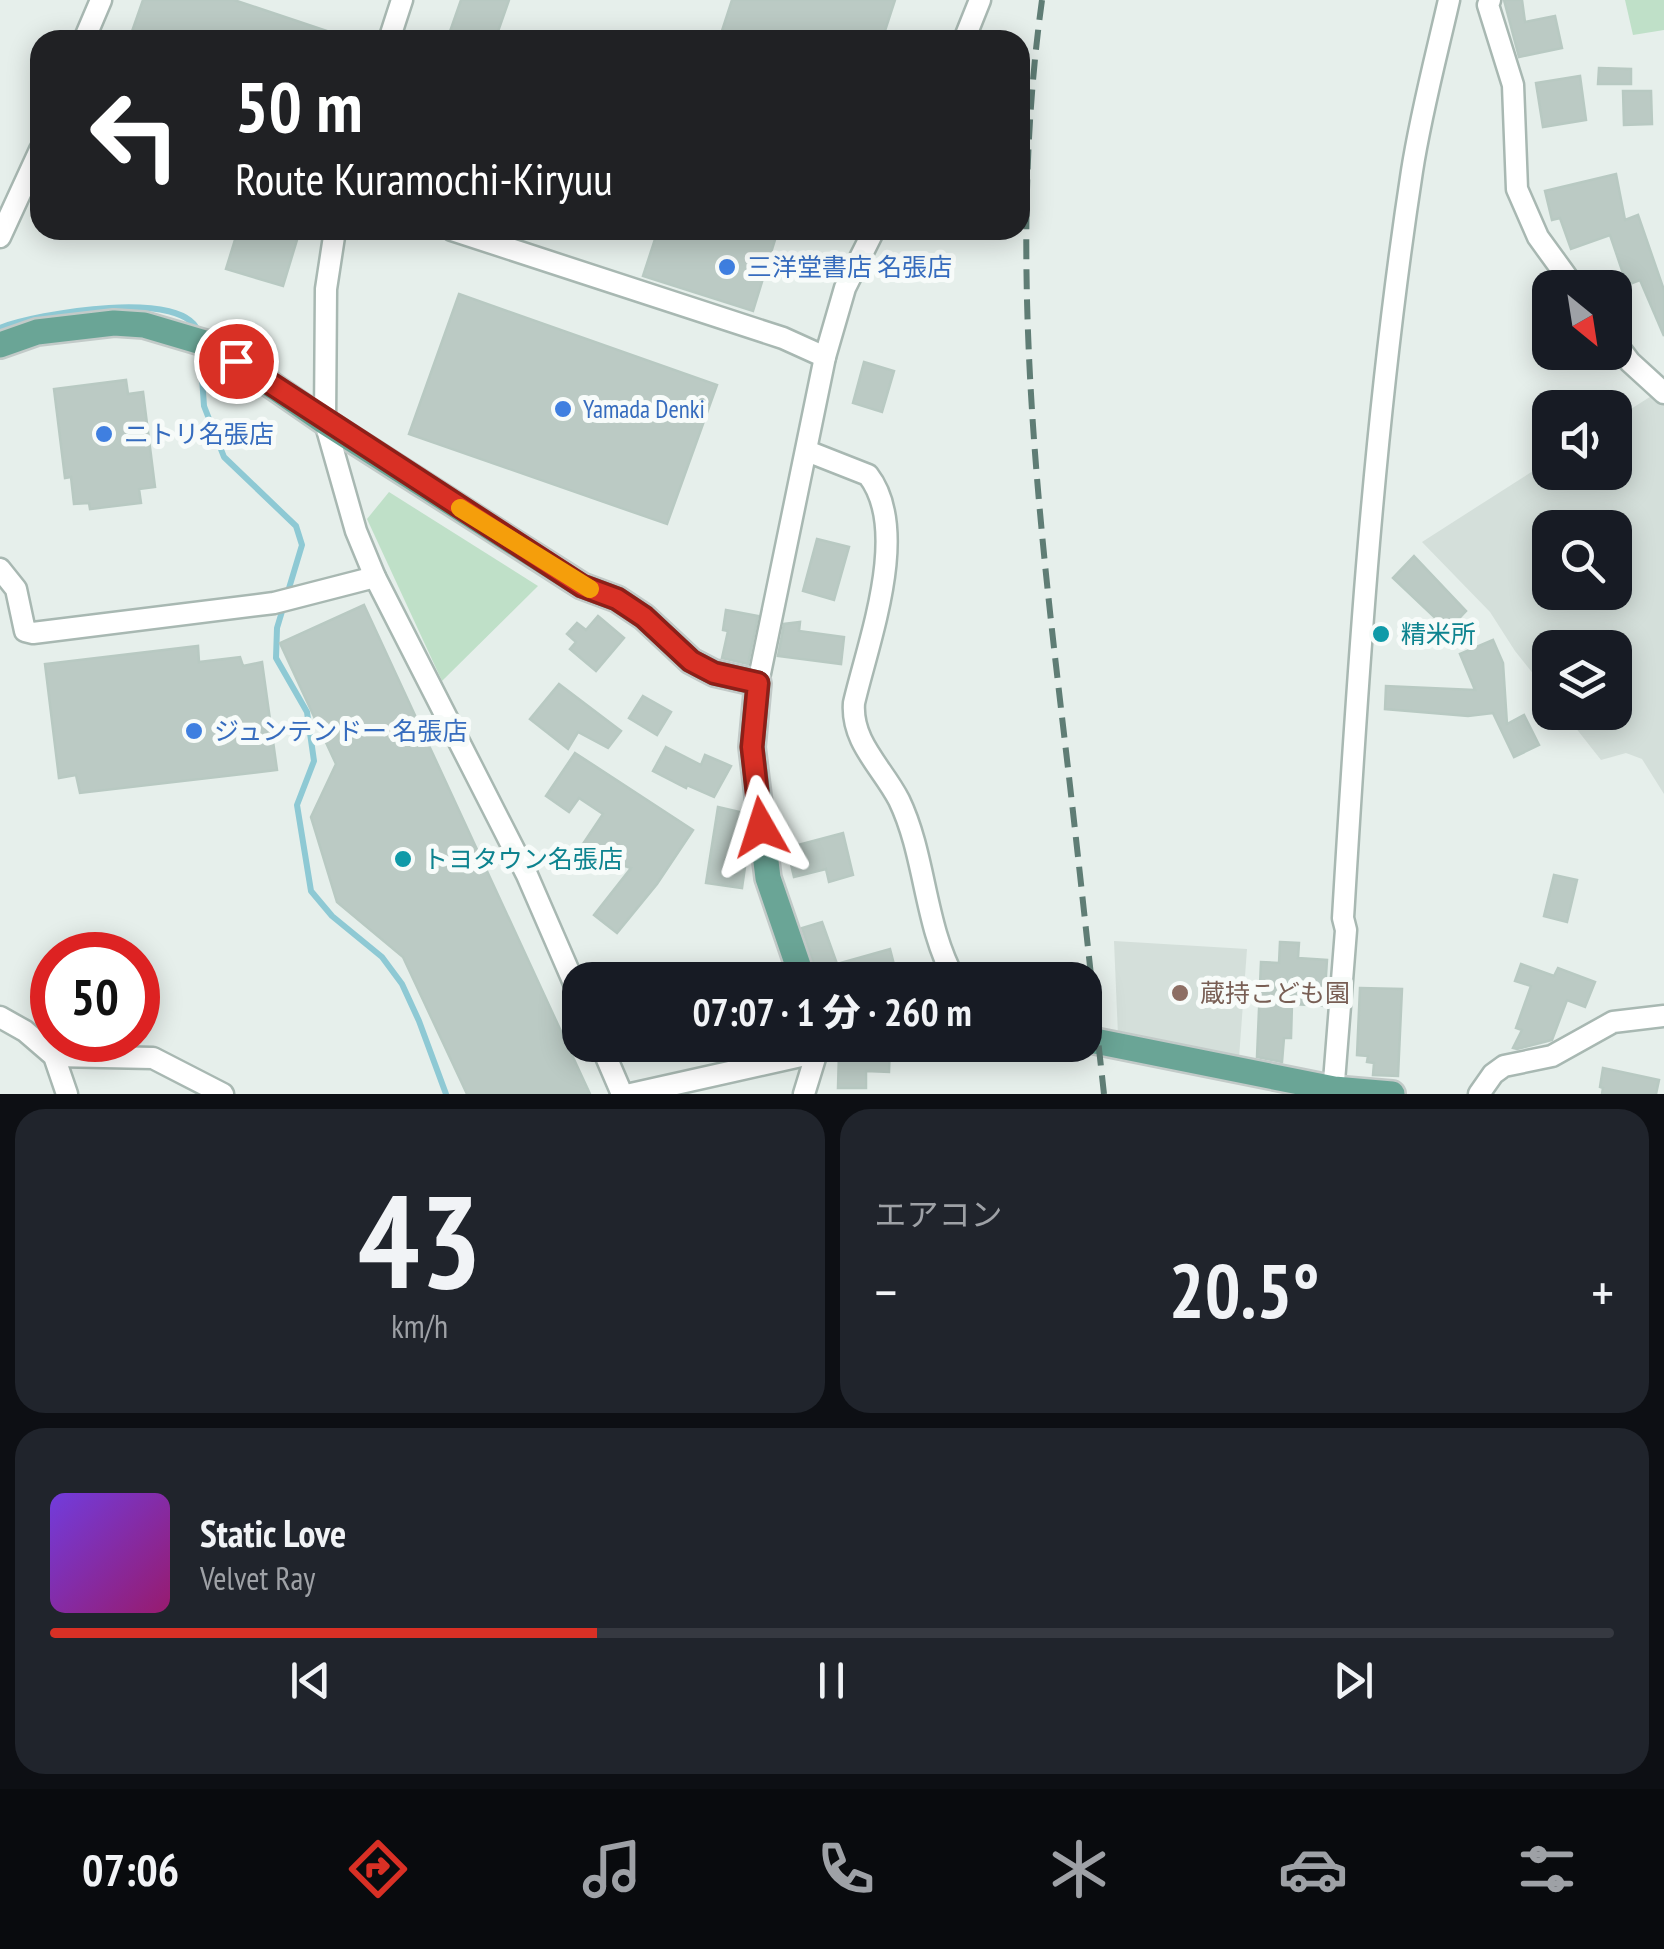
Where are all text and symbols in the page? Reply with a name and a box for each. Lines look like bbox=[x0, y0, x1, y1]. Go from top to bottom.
text: 50 m bbox=[235, 61, 363, 151]
icon: left bbox=[70, 70, 200, 200]
text: Route Kuramochi-Kiryuu bbox=[235, 149, 613, 207]
place label: 三洋堂書店 名張店 bbox=[747, 251, 952, 283]
marker: 三洋堂書店 名張店 bbox=[716, 256, 738, 278]
north arrow bbox=[1532, 270, 1632, 370]
map controls bbox=[1532, 270, 1632, 730]
pin bbox=[194, 319, 279, 404]
icon: arrive bbox=[209, 334, 264, 389]
button: sound bbox=[1532, 390, 1632, 490]
place label: Yamada Denki bbox=[583, 393, 705, 425]
marker: Yamada Denki bbox=[552, 398, 574, 420]
place label: ニトリ名張店 bbox=[124, 418, 274, 450]
marker: ニトリ名張店 bbox=[93, 423, 115, 445]
button: search bbox=[1532, 510, 1632, 610]
place label: 精米所 bbox=[1401, 618, 1476, 650]
marker: 精米所 bbox=[1370, 623, 1392, 645]
button: layers bbox=[1532, 630, 1632, 730]
place label: ジュンテンドー 名張店 bbox=[214, 715, 468, 747]
marker: ジュンテンドー 名張店 bbox=[183, 720, 205, 742]
position arrow bbox=[709, 775, 813, 879]
place label: トヨタウン名張店 bbox=[423, 843, 623, 875]
marker: トヨタウン名張店 bbox=[392, 848, 414, 870]
speed limit sign: 50 bbox=[30, 932, 160, 1062]
place label: 蔵持こども園 bbox=[1200, 977, 1350, 1009]
marker: 蔵持こども園 bbox=[1169, 982, 1191, 1004]
text: 07:07 · 1 分 · 260 m bbox=[692, 987, 972, 1036]
text: 43 bbox=[358, 1156, 482, 1324]
text: エアコン bbox=[875, 1193, 1003, 1235]
text: 20.5° bbox=[1169, 1242, 1320, 1339]
text: − bbox=[875, 1256, 897, 1327]
text: + bbox=[1591, 1256, 1614, 1327]
text: km/h bbox=[391, 1305, 448, 1347]
text: Static Love bbox=[200, 1508, 346, 1557]
text: Velvet Ray bbox=[200, 1557, 315, 1599]
icon: previous bbox=[283, 1653, 338, 1708]
icon: pause bbox=[804, 1653, 859, 1708]
icon: next bbox=[1326, 1653, 1381, 1708]
icon: directions bbox=[343, 1834, 413, 1904]
icon: music bbox=[577, 1834, 647, 1904]
icon: phone bbox=[811, 1834, 881, 1904]
icon: climate bbox=[1044, 1834, 1114, 1904]
icon: car bbox=[1278, 1834, 1348, 1904]
icon: filters bbox=[1512, 1834, 1582, 1904]
text: 07:06 bbox=[82, 1840, 179, 1898]

